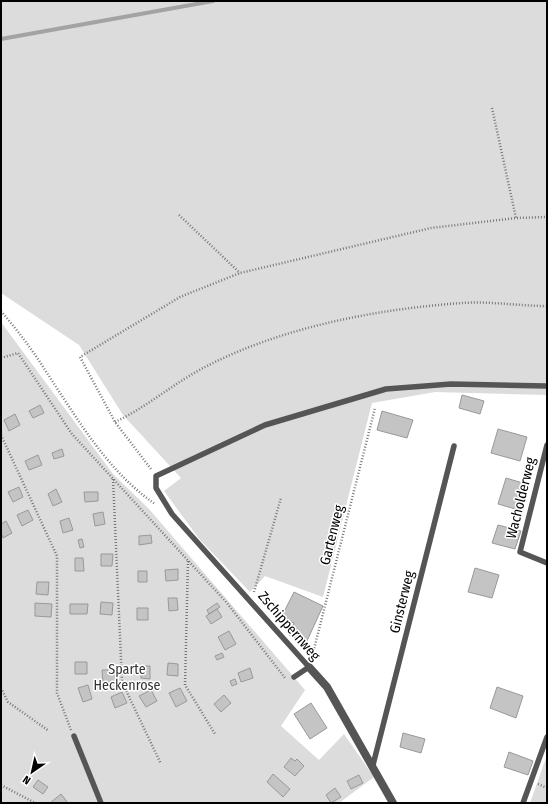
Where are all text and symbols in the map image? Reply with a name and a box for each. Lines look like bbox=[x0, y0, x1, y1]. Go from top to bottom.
street label: Wacholderweg bbox=[503, 455, 539, 540]
street label: Gartenweg bbox=[316, 503, 348, 567]
street label: Ginsterweg bbox=[386, 569, 418, 635]
street label: Zschippernweg bbox=[254, 588, 324, 664]
park label: Sparte Heckenrose bbox=[94, 661, 160, 694]
north arrow bbox=[12, 752, 52, 792]
text: N bbox=[20, 773, 33, 787]

